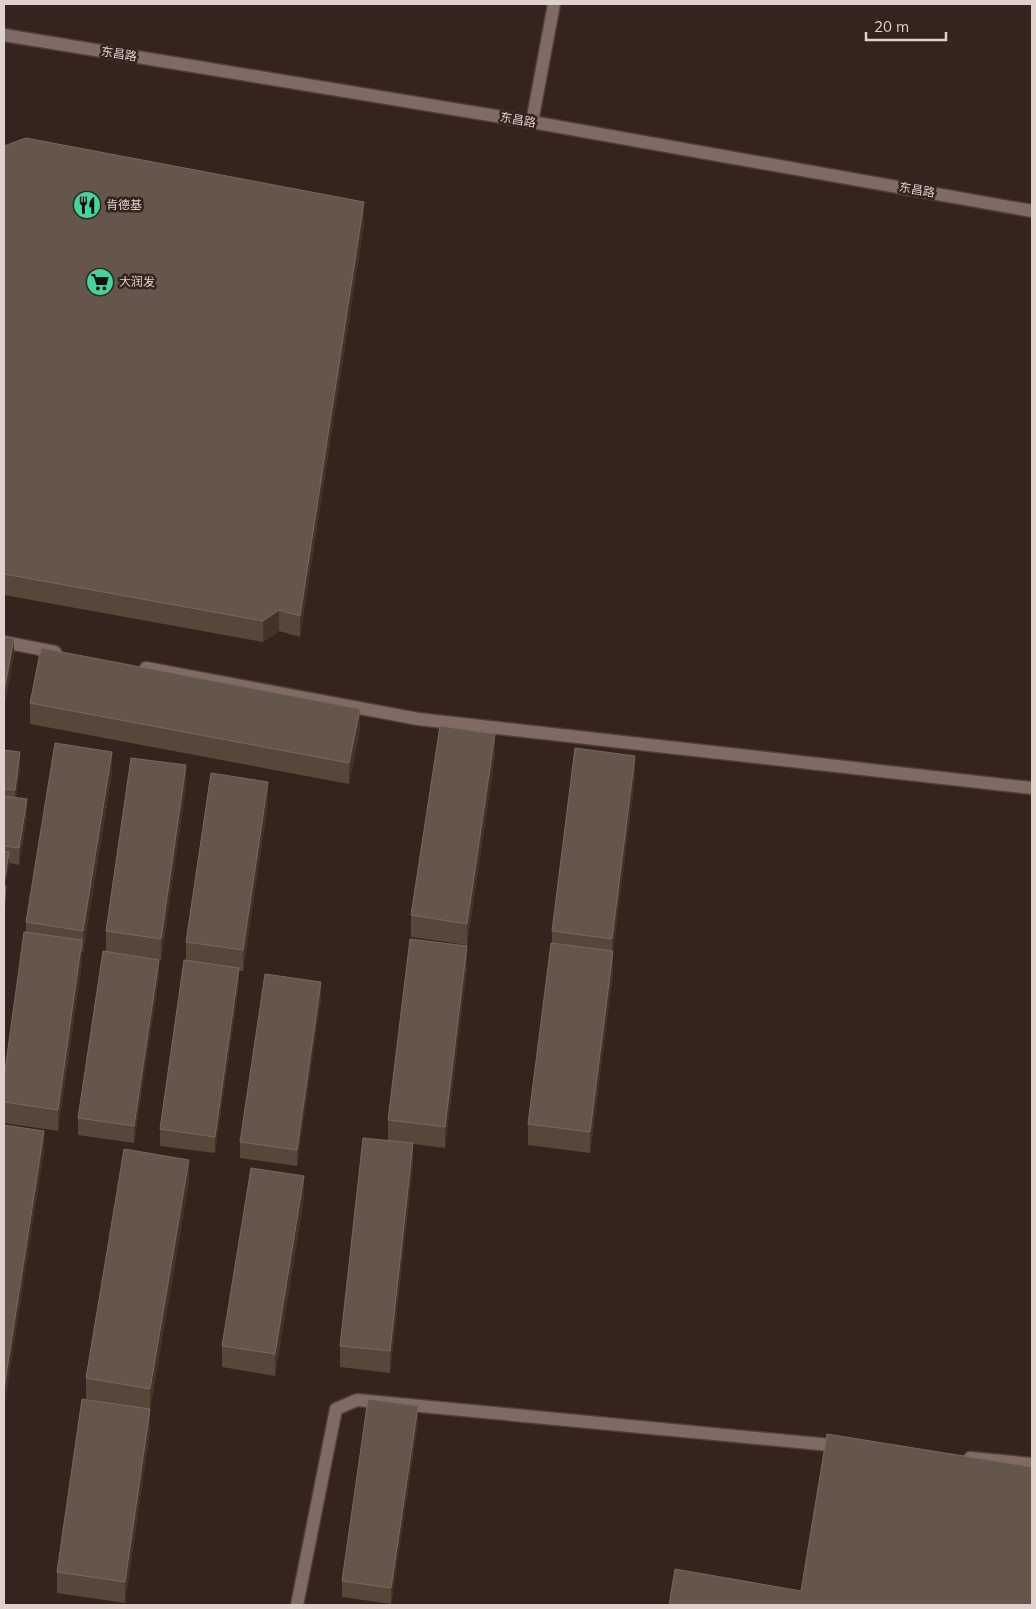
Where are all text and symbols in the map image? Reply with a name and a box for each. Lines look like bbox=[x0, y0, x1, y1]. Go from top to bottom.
scale bar bbox=[866, 10, 946, 42]
text: 20 m bbox=[874, 17, 909, 36]
street label: 东昌路 bbox=[100, 43, 138, 64]
street label: 东昌路 bbox=[499, 109, 537, 130]
street label: 东昌路 bbox=[898, 179, 936, 200]
restaurant icon: 肯德基 bbox=[72, 190, 102, 220]
place label: 肯德基 bbox=[106, 197, 142, 212]
supermarket icon: 大润发 bbox=[85, 267, 115, 297]
place label: 大润发 bbox=[119, 274, 155, 289]

